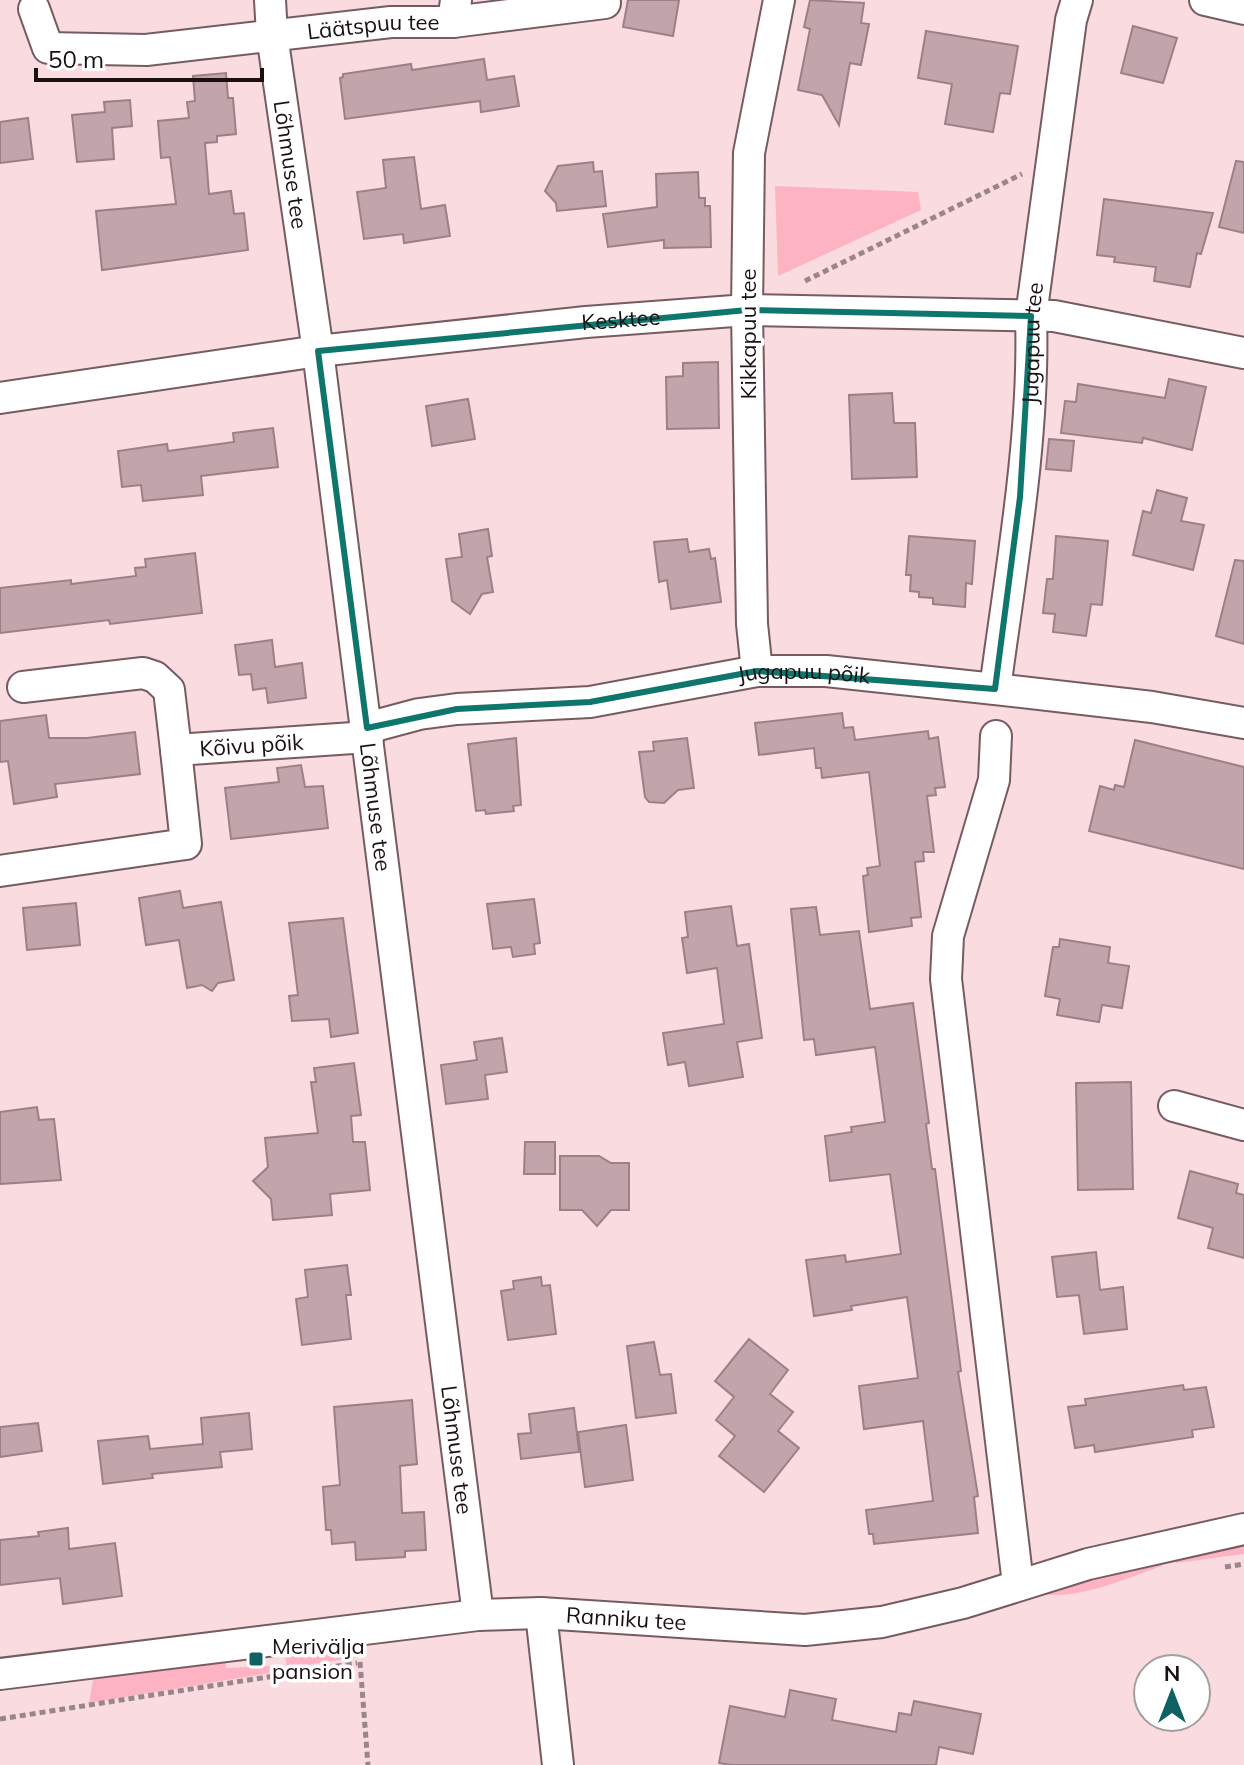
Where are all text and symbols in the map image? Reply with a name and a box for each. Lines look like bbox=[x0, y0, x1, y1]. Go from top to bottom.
street label: Läätspuu tee bbox=[305, 8, 439, 46]
scale bar bbox=[36, 32, 262, 82]
text: 50 m bbox=[48, 44, 104, 74]
street label: Lõhmuse tee bbox=[268, 98, 314, 231]
street label: Kikkapuu tee bbox=[734, 269, 762, 399]
street label: Jugapuu tee bbox=[1016, 280, 1049, 405]
street label: Kesktee bbox=[580, 302, 661, 336]
street label: Jugapuu põik bbox=[735, 657, 872, 690]
street label: Kõivu põik bbox=[199, 727, 305, 762]
street label: Lõhmuse tee bbox=[354, 741, 398, 873]
street label: Lõhmuse tee bbox=[435, 1384, 479, 1516]
street label: Ranniku tee bbox=[565, 1601, 687, 1636]
place label: Merivälja pansion bbox=[272, 1632, 365, 1685]
marker: Merivälja pansion bbox=[247, 1650, 265, 1668]
north arrow bbox=[1132, 1653, 1212, 1733]
text: N bbox=[1164, 1659, 1180, 1687]

